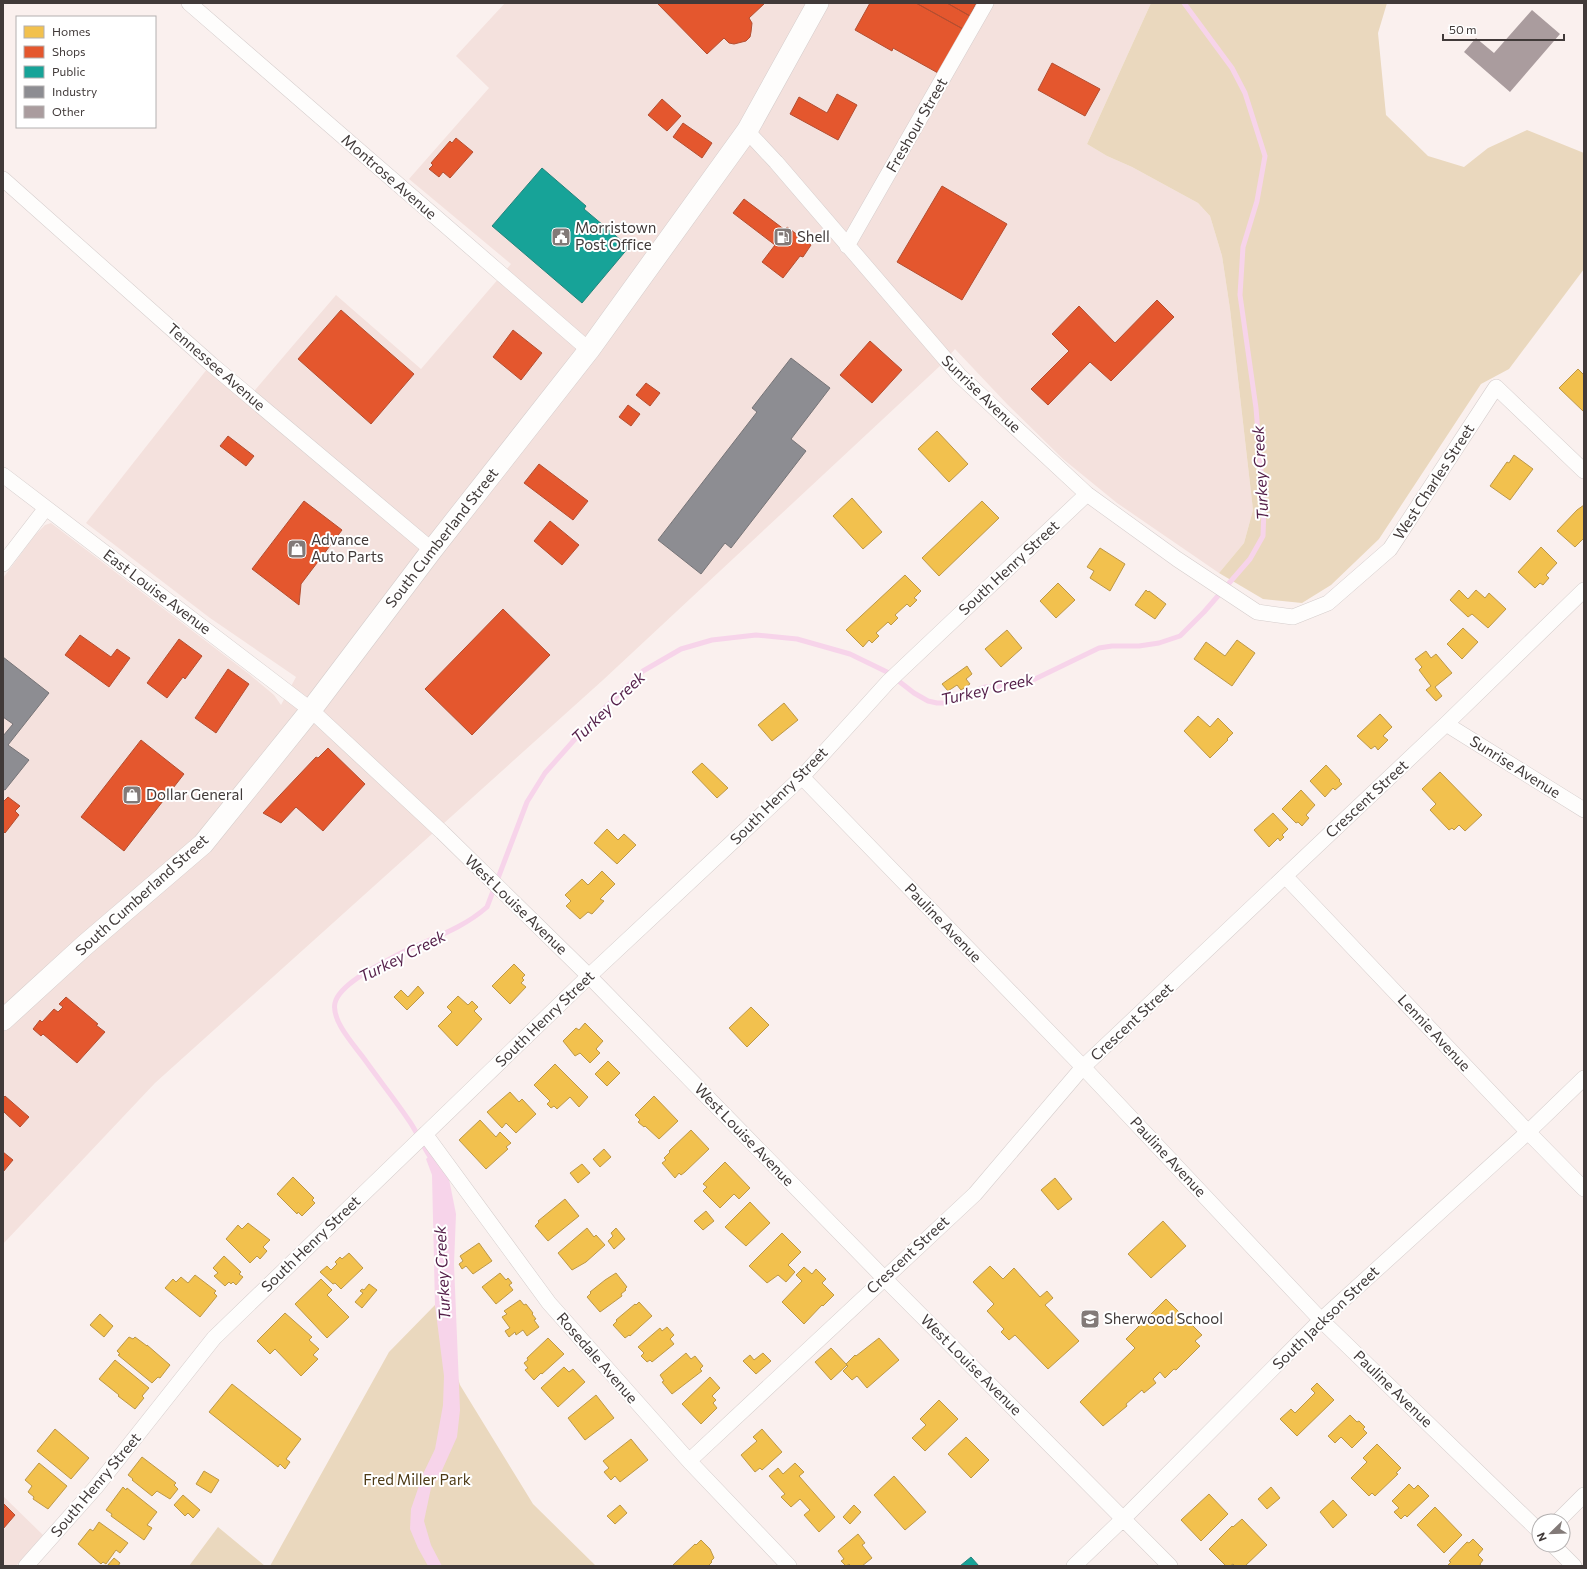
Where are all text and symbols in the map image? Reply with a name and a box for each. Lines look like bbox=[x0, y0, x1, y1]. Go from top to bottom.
legend bbox=[16, 16, 156, 128]
scale bar bbox=[1443, 16, 1564, 42]
text: 50 m bbox=[1449, 22, 1477, 36]
text: Homes bbox=[52, 24, 90, 38]
text: Shops bbox=[52, 44, 86, 58]
text: Public bbox=[52, 64, 85, 78]
street label: Freshour Street bbox=[882, 74, 950, 175]
text: Industry bbox=[52, 84, 97, 98]
text: Other bbox=[52, 104, 85, 118]
street label: Montrose Avenue bbox=[338, 130, 441, 223]
place label: Morristown Post Office bbox=[575, 218, 656, 253]
public building icon: Morristown Post Office bbox=[550, 226, 572, 248]
fuel station icon: Shell bbox=[772, 226, 794, 248]
place label: Shell bbox=[797, 227, 830, 245]
street label: Tennessee Avenue bbox=[164, 319, 269, 414]
street label: Sunrise Avenue bbox=[938, 351, 1025, 436]
street label: West Charles Street bbox=[1389, 420, 1477, 543]
water label: Turkey Creek bbox=[1248, 425, 1271, 521]
street label: South Cumberland Street bbox=[381, 464, 501, 611]
street label: South Henry Street bbox=[954, 516, 1062, 618]
place label: Advance Auto Parts bbox=[311, 530, 384, 565]
shop icon: Advance Auto Parts bbox=[286, 538, 308, 560]
street label: East Louise Avenue bbox=[100, 545, 215, 638]
water label: Turkey Creek bbox=[567, 667, 649, 746]
water label: Turkey Creek bbox=[939, 669, 1036, 708]
street label: Sunrise Avenue bbox=[1467, 731, 1564, 801]
street label: South Henry Street bbox=[726, 743, 831, 848]
street label: Crescent Street bbox=[1321, 756, 1411, 841]
shop icon: Dollar General bbox=[121, 784, 143, 806]
place label: Dollar General bbox=[146, 785, 243, 803]
street label: South Cumberland Street bbox=[71, 830, 211, 959]
street label: West Louise Avenue bbox=[462, 851, 572, 958]
street label: Pauline Avenue bbox=[902, 879, 986, 966]
water label: Turkey Creek bbox=[355, 925, 449, 986]
street label: South Henry Street bbox=[491, 966, 598, 1070]
street label: Crescent Street bbox=[1086, 979, 1176, 1064]
street label: Lennie Avenue bbox=[1395, 990, 1475, 1074]
street label: West Louise Avenue bbox=[691, 1079, 798, 1189]
street label: Pauline Avenue bbox=[1127, 1113, 1210, 1200]
street label: South Henry Street bbox=[257, 1191, 364, 1295]
street label: Crescent Street bbox=[862, 1212, 952, 1297]
water label: Turkey Creek bbox=[430, 1225, 453, 1321]
street label: South Jackson Street bbox=[1268, 1262, 1382, 1373]
street label: Rosedale Avenue bbox=[553, 1308, 642, 1406]
school or university icon: Sherwood School bbox=[1079, 1308, 1101, 1330]
place label: Sherwood School bbox=[1104, 1309, 1223, 1327]
street label: West Louise Avenue bbox=[917, 1310, 1026, 1419]
street label: Pauline Avenue bbox=[1351, 1346, 1437, 1430]
street label: South Henry Street bbox=[46, 1429, 144, 1540]
park label: Fred Miller Park bbox=[363, 1470, 471, 1488]
north arrow bbox=[1531, 1513, 1571, 1553]
text: N bbox=[1534, 1531, 1549, 1543]

